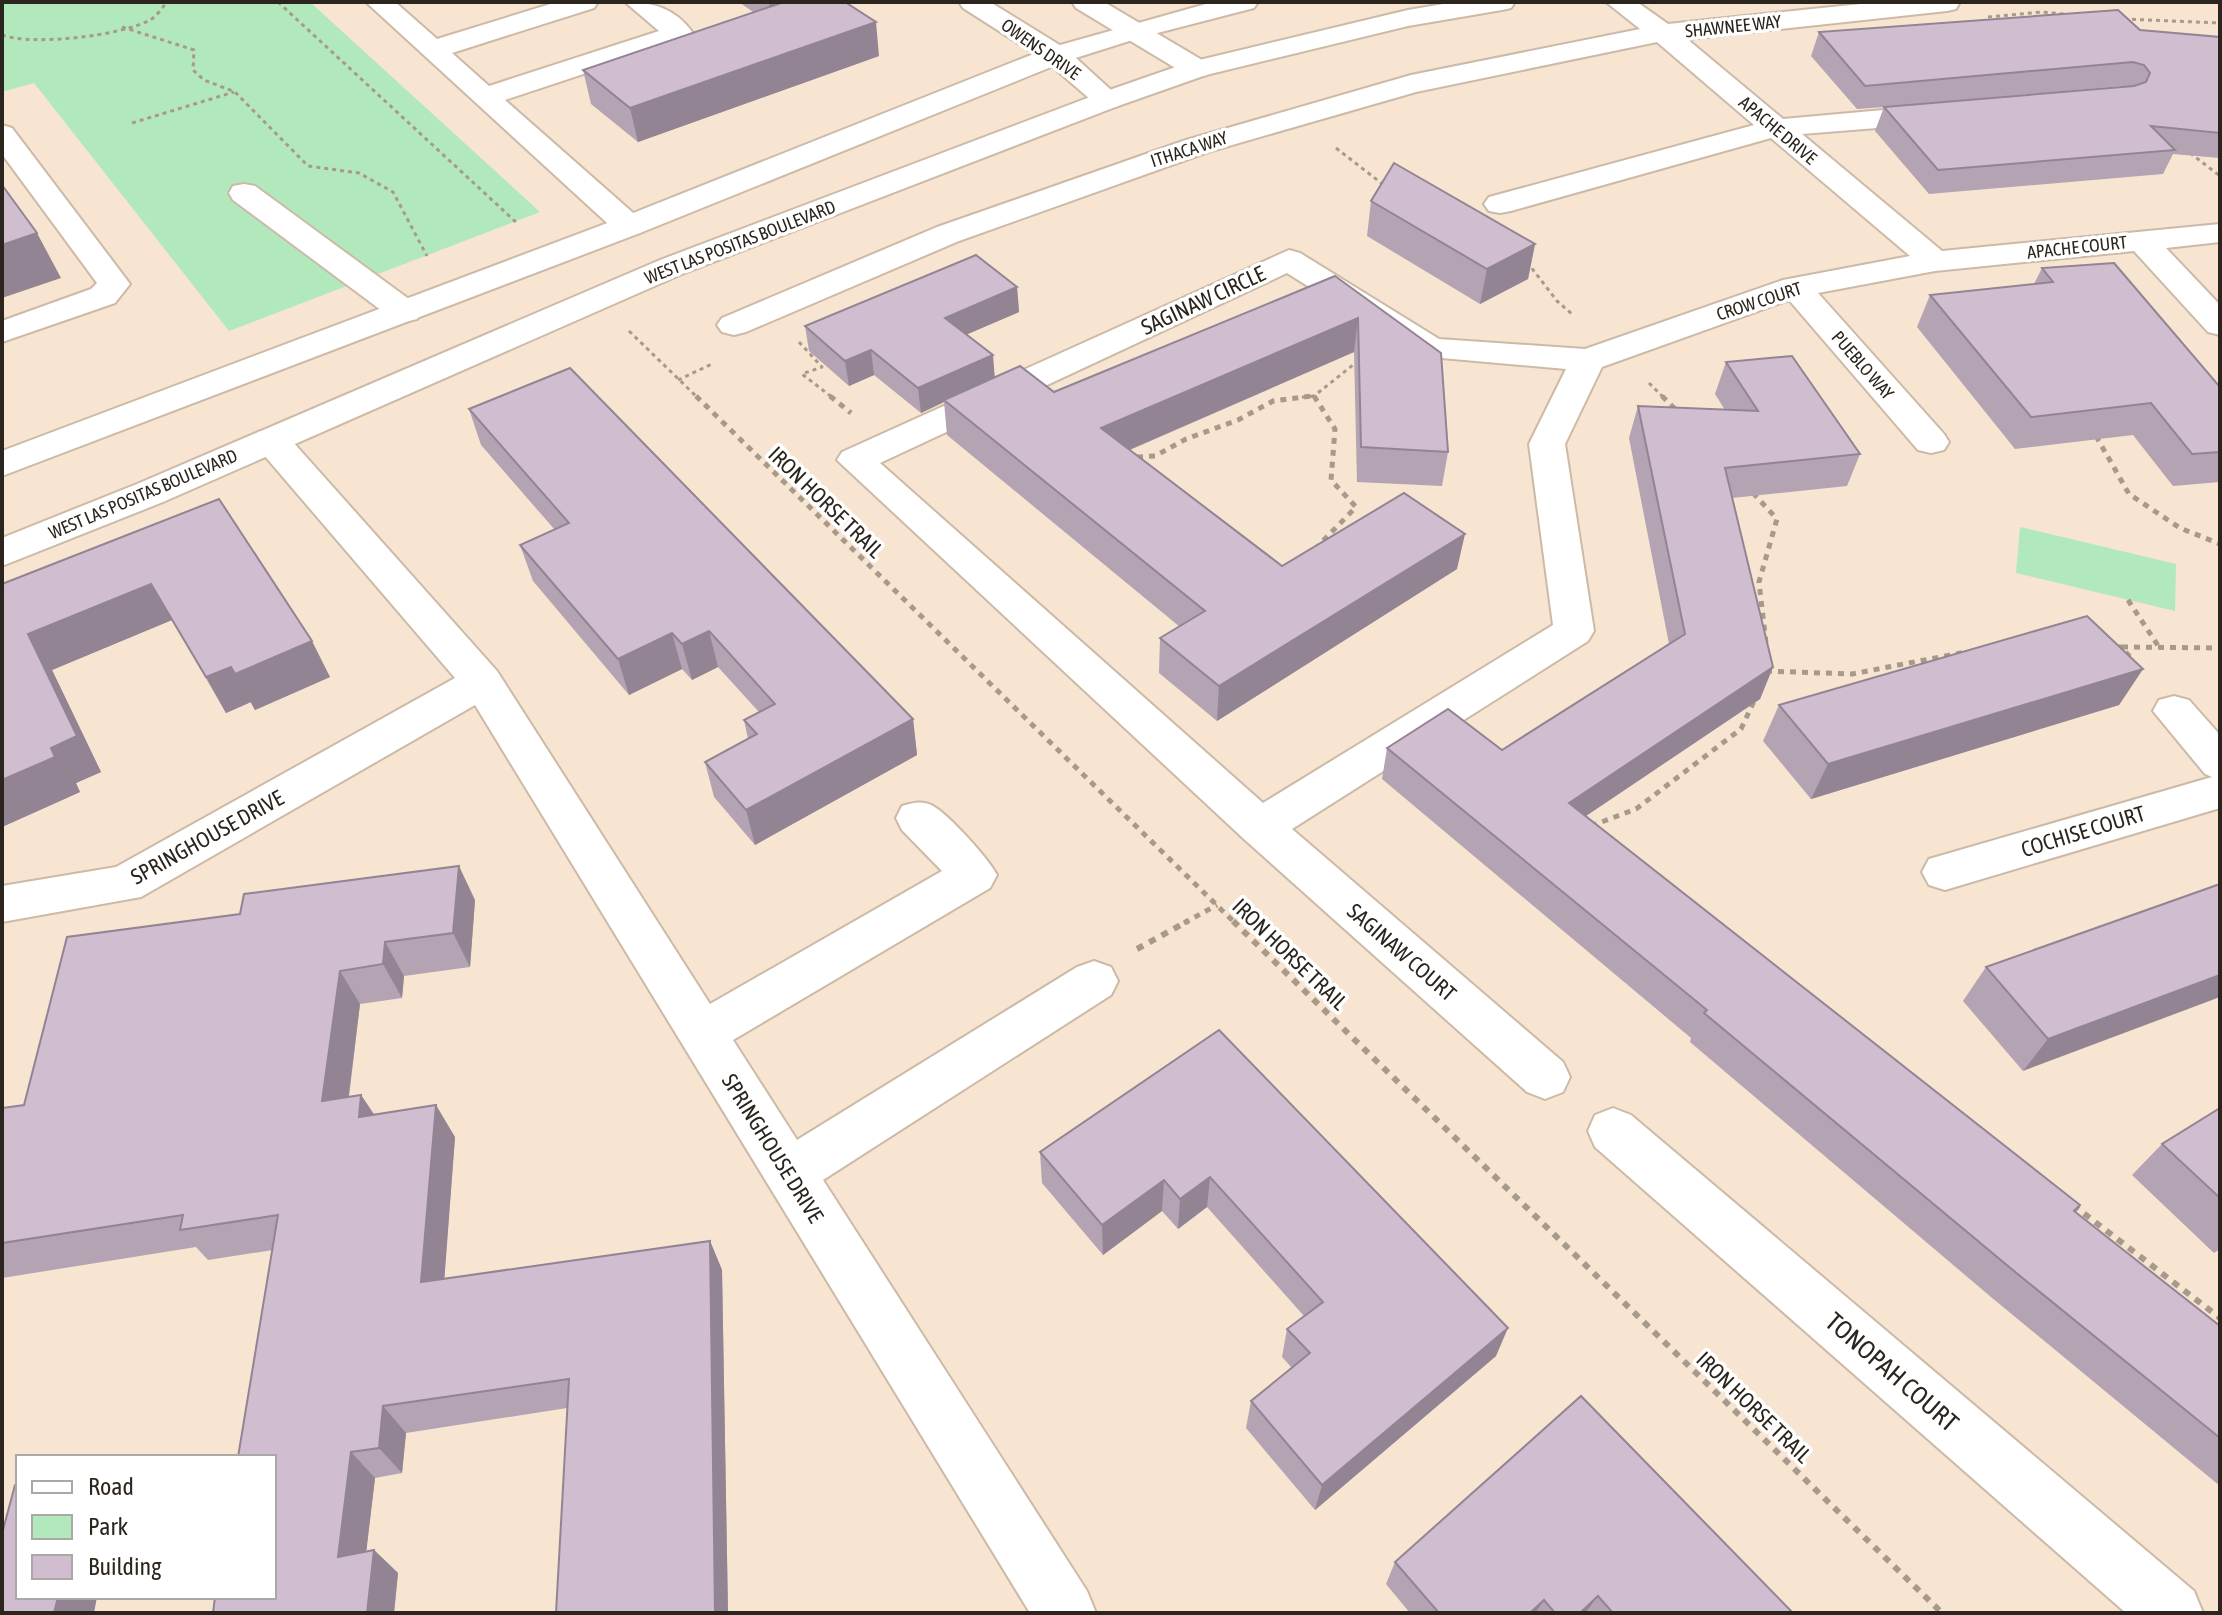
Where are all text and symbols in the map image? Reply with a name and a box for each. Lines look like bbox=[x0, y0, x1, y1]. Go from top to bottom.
street label: SHAWNEE WAY bbox=[1684, 11, 1782, 41]
street label: OWENS DRIVE bbox=[997, 14, 1085, 84]
street label: APACHE DRIVE bbox=[1735, 92, 1821, 169]
street label: ITHACA WAY bbox=[1148, 127, 1230, 171]
street label: WEST LAS POSITAS BOULEVARD bbox=[642, 196, 838, 288]
street label: APACHE COURT bbox=[2026, 231, 2128, 263]
street label: SAGINAW CIRCLE bbox=[1137, 260, 1270, 340]
street label: CROW COURT bbox=[1714, 277, 1804, 325]
street label: PUEBLO WAY bbox=[1828, 326, 1898, 404]
street label: IRON HORSE TRAIL bbox=[763, 441, 889, 563]
street label: WEST LAS POSITAS BOULEVARD bbox=[46, 445, 240, 543]
street label: SPRINGHOUSE DRIVE bbox=[126, 784, 288, 890]
street label: COCHISE COURT bbox=[2018, 800, 2148, 862]
street label: IRON HORSE TRAIL bbox=[1227, 893, 1353, 1015]
street label: SAGINAW COURT bbox=[1342, 898, 1462, 1006]
street label: SPRINGHOUSE DRIVE bbox=[717, 1069, 830, 1228]
street label: TONOPAH COURT bbox=[1820, 1306, 1965, 1438]
street label: IRON HORSE TRAIL bbox=[1691, 1346, 1817, 1468]
legend bbox=[16, 1455, 276, 1599]
text: Road bbox=[88, 1473, 134, 1500]
text: Park bbox=[88, 1513, 129, 1540]
text: Building bbox=[88, 1553, 162, 1580]

